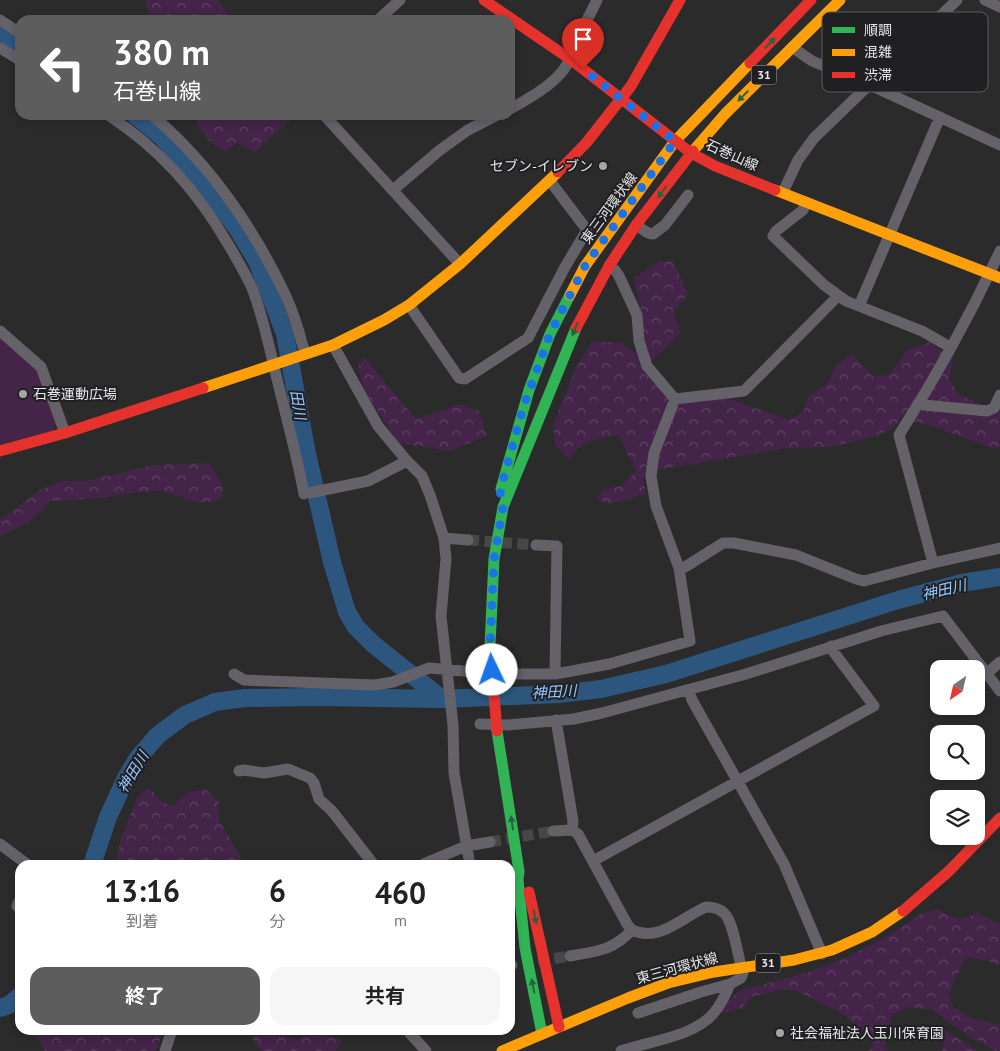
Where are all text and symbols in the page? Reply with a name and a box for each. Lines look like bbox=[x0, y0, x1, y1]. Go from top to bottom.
legend bbox=[822, 12, 988, 92]
pin bbox=[562, 18, 604, 69]
text: 順調 bbox=[864, 21, 892, 39]
icon: arrive bbox=[569, 25, 597, 53]
text: 380 m bbox=[113, 29, 210, 75]
icon: left bbox=[30, 35, 95, 100]
one-way arrow bbox=[764, 37, 776, 49]
text: 混雑 bbox=[864, 43, 892, 61]
road number: 31 bbox=[752, 66, 776, 84]
text: 渋滞 bbox=[864, 66, 892, 84]
text: 石巻山線 bbox=[113, 77, 201, 105]
one-way arrow bbox=[737, 90, 749, 102]
street label: 石巻山線 bbox=[703, 135, 761, 175]
place label: セブン-イレブン bbox=[490, 157, 593, 175]
marker: セブン-イレブン bbox=[597, 160, 609, 172]
street label: 東三河環状線 bbox=[577, 169, 641, 247]
one-way arrow bbox=[656, 185, 667, 198]
one-way arrow bbox=[571, 322, 579, 336]
place label: 石巻運動広場 bbox=[33, 385, 117, 403]
marker: 石巻運動広場 bbox=[17, 388, 29, 400]
water label: 田川 bbox=[287, 388, 311, 423]
water label: 神田川 bbox=[920, 575, 970, 604]
position arrow bbox=[465, 643, 517, 695]
north arrow bbox=[930, 660, 985, 715]
map controls bbox=[930, 660, 985, 845]
water label: 神田川 bbox=[531, 681, 579, 702]
button: search bbox=[930, 725, 985, 780]
water label: 神田川 bbox=[113, 746, 153, 796]
button: layers bbox=[930, 790, 985, 845]
one-way arrow bbox=[507, 815, 515, 831]
text: 13:16 bbox=[104, 871, 180, 910]
text: 6 bbox=[269, 871, 286, 910]
text: 460 bbox=[375, 873, 426, 912]
one-way arrow bbox=[531, 909, 539, 924]
text: m bbox=[394, 910, 407, 930]
text: 到着 bbox=[126, 911, 158, 931]
text: 分 bbox=[270, 911, 286, 931]
street label: 東三河環状線 bbox=[634, 948, 720, 988]
road number: 31 bbox=[756, 954, 780, 972]
button: 終了 bbox=[30, 967, 260, 1025]
button: 共有 bbox=[270, 967, 500, 1025]
one-way arrow bbox=[528, 978, 536, 994]
place label: 社会福祉法人玉川保育園 bbox=[790, 1024, 944, 1042]
marker: 社会福祉法人玉川保育園 bbox=[774, 1027, 786, 1039]

